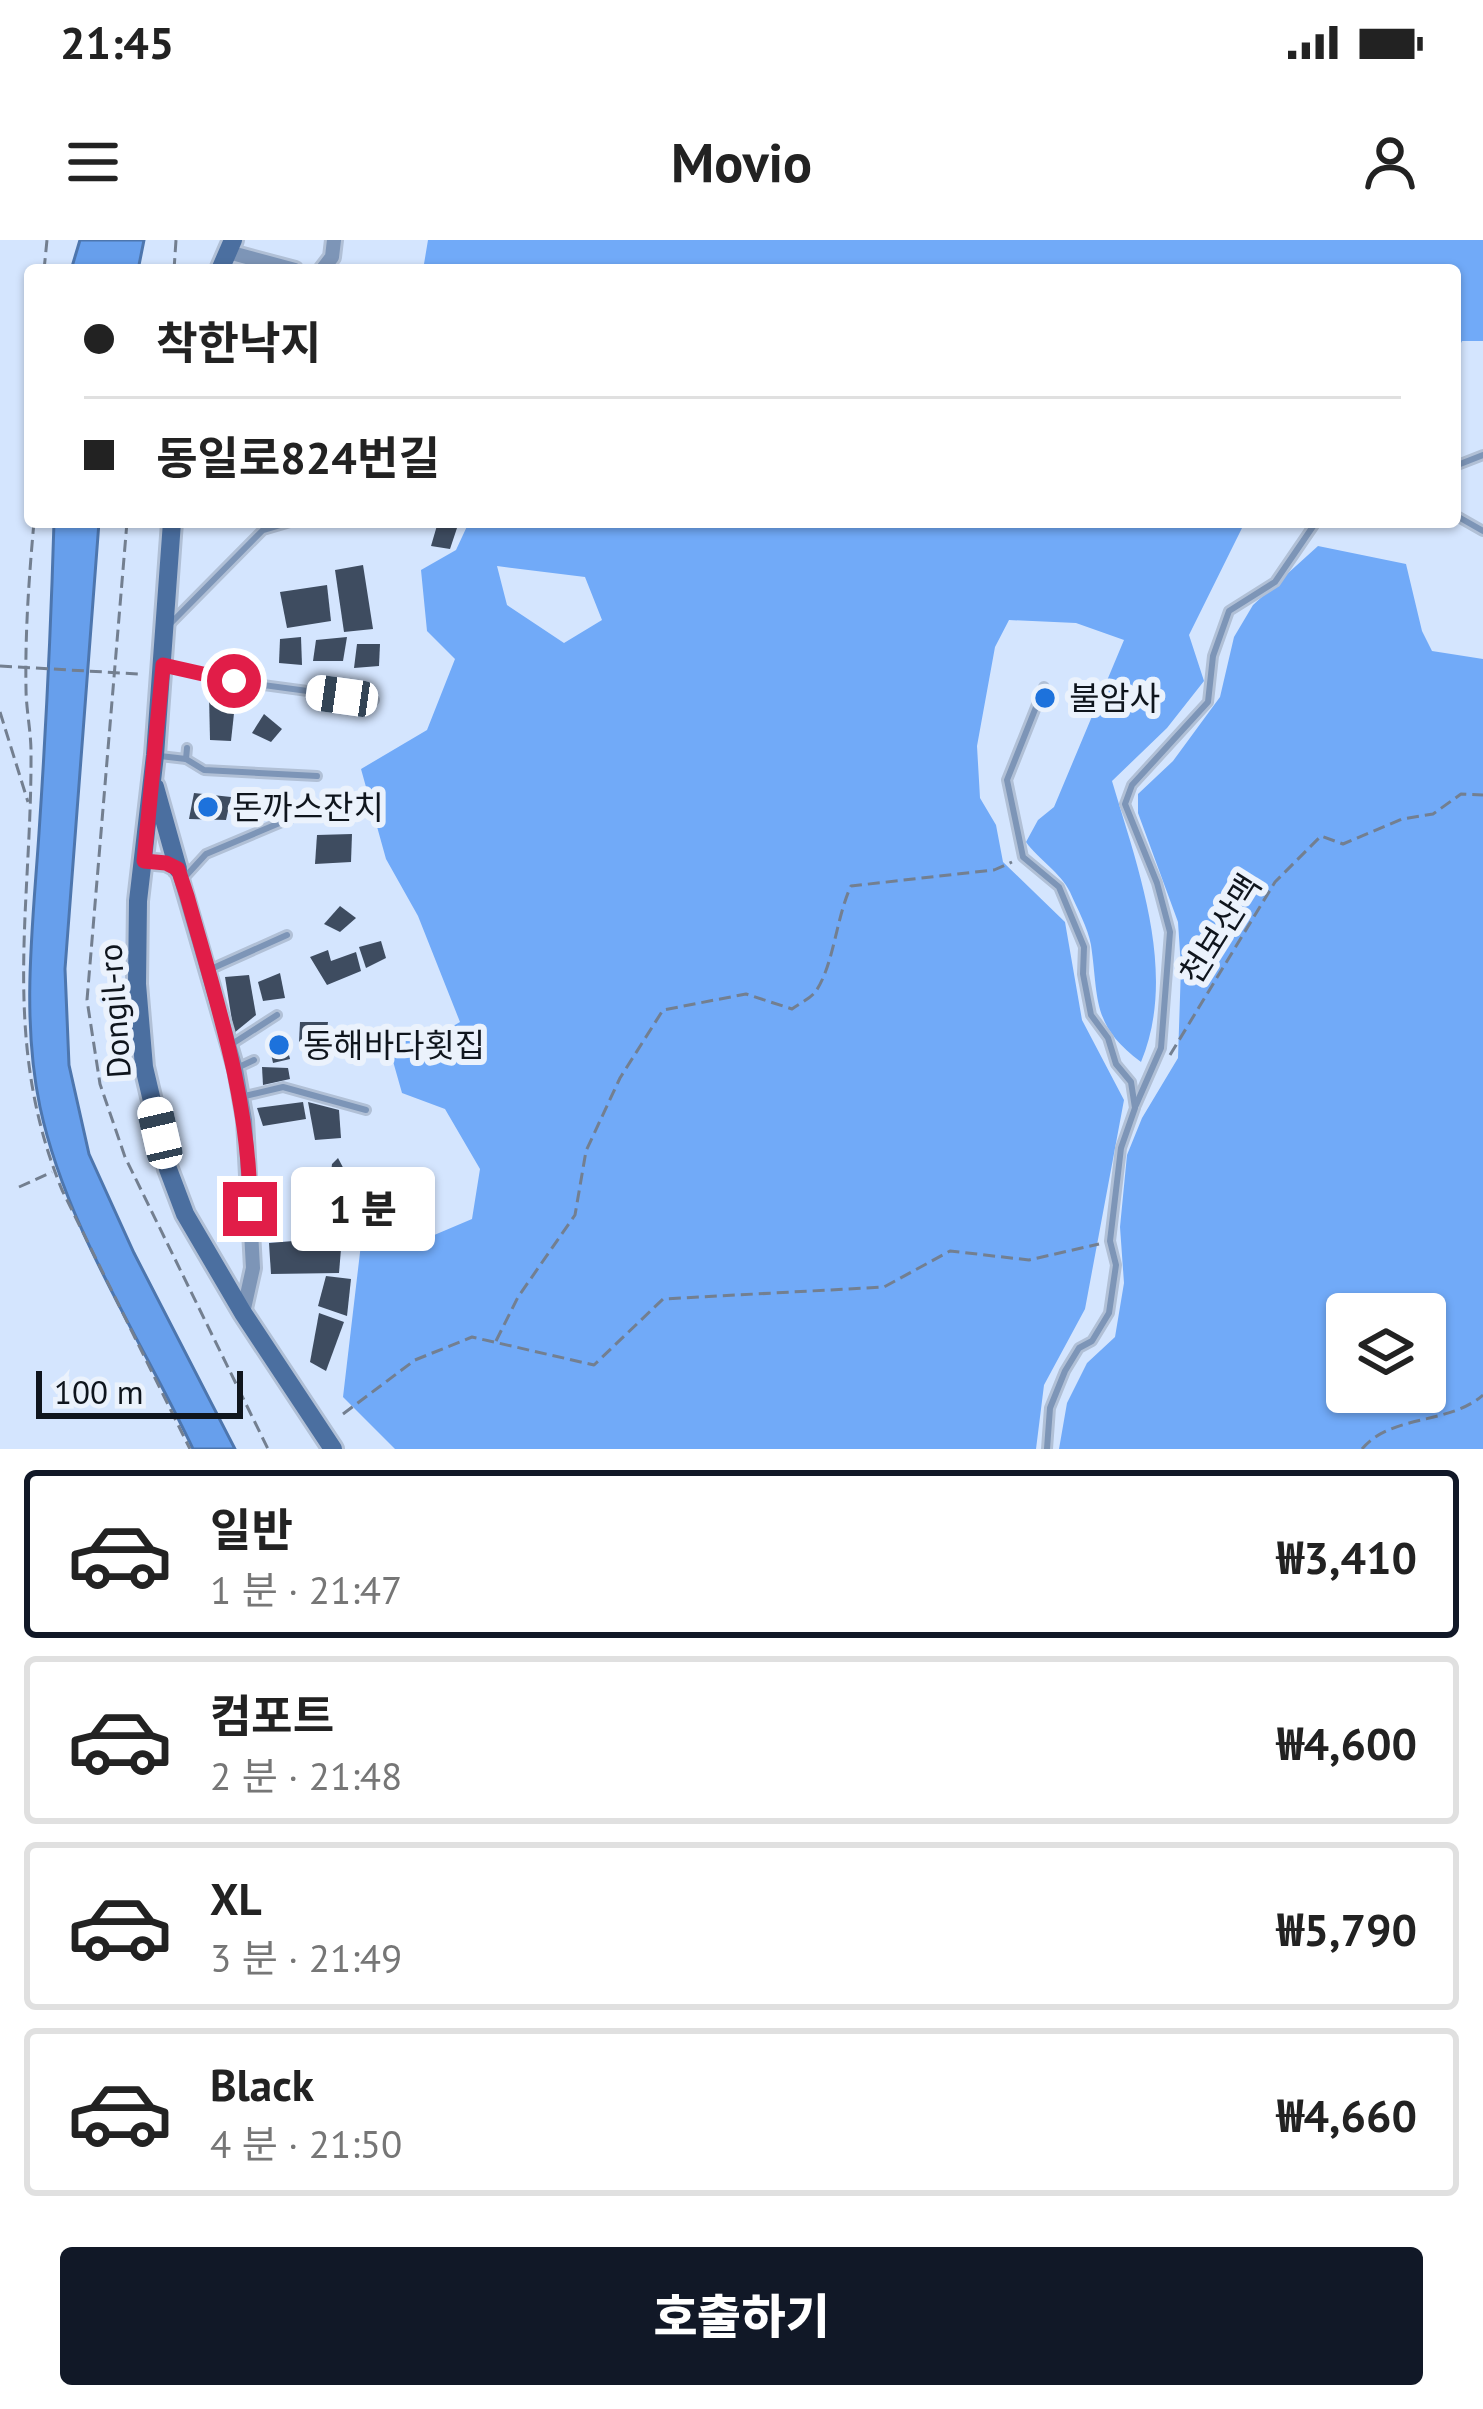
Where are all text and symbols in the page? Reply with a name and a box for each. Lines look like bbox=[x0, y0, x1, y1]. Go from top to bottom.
text: 21:45 bbox=[60, 13, 174, 71]
text: Movio bbox=[671, 127, 812, 197]
icon: menu bbox=[60, 129, 126, 195]
icon: person bbox=[1357, 129, 1423, 195]
text: 착한낙지 bbox=[156, 313, 322, 371]
text: 동일로824번길 bbox=[156, 428, 440, 486]
route start bbox=[207, 654, 261, 708]
car bbox=[304, 673, 380, 719]
place label: 불암사 bbox=[1069, 676, 1160, 719]
marker: 불암사 bbox=[1032, 685, 1058, 711]
place label: 돈까스잔치 bbox=[232, 785, 384, 828]
marker: 돈까스잔치 bbox=[195, 794, 221, 820]
street label: 천보산맥 bbox=[1169, 866, 1270, 992]
street label: Dongil-ro bbox=[87, 943, 140, 1080]
place label: 동해바다횟집 bbox=[303, 1023, 485, 1066]
marker: 동해바다횟집 bbox=[266, 1032, 292, 1058]
car bbox=[134, 1094, 186, 1172]
callout: 1 분 bbox=[292, 1167, 436, 1251]
route end bbox=[223, 1182, 277, 1236]
text: 1 분 bbox=[329, 1183, 397, 1234]
map controls bbox=[1326, 1293, 1446, 1413]
button: layers bbox=[1326, 1293, 1446, 1413]
scale bar bbox=[36, 1365, 243, 1418]
text: 100 m bbox=[54, 1370, 144, 1413]
icon: car bbox=[66, 1500, 174, 1608]
text: 일반 bbox=[210, 1500, 293, 1558]
text: ₩3,410 bbox=[1277, 1528, 1417, 1586]
text: 1 분 · 21:47 bbox=[210, 1564, 402, 1615]
icon: car bbox=[66, 1686, 174, 1794]
text: 컴포트 bbox=[210, 1686, 334, 1744]
text: ₩4,600 bbox=[1277, 1714, 1417, 1772]
text: 2 분 · 21:48 bbox=[210, 1750, 402, 1801]
text: XL bbox=[210, 1869, 262, 1927]
icon: car bbox=[66, 1872, 174, 1980]
text: ₩5,790 bbox=[1277, 1900, 1417, 1958]
text: 3 분 · 21:49 bbox=[210, 1932, 402, 1983]
text: Black bbox=[210, 2055, 314, 2113]
icon: car bbox=[66, 2058, 174, 2166]
text: ₩4,660 bbox=[1277, 2086, 1417, 2144]
text: 4 분 · 21:50 bbox=[210, 2118, 402, 2169]
button: 호출하기 bbox=[60, 2247, 1423, 2385]

